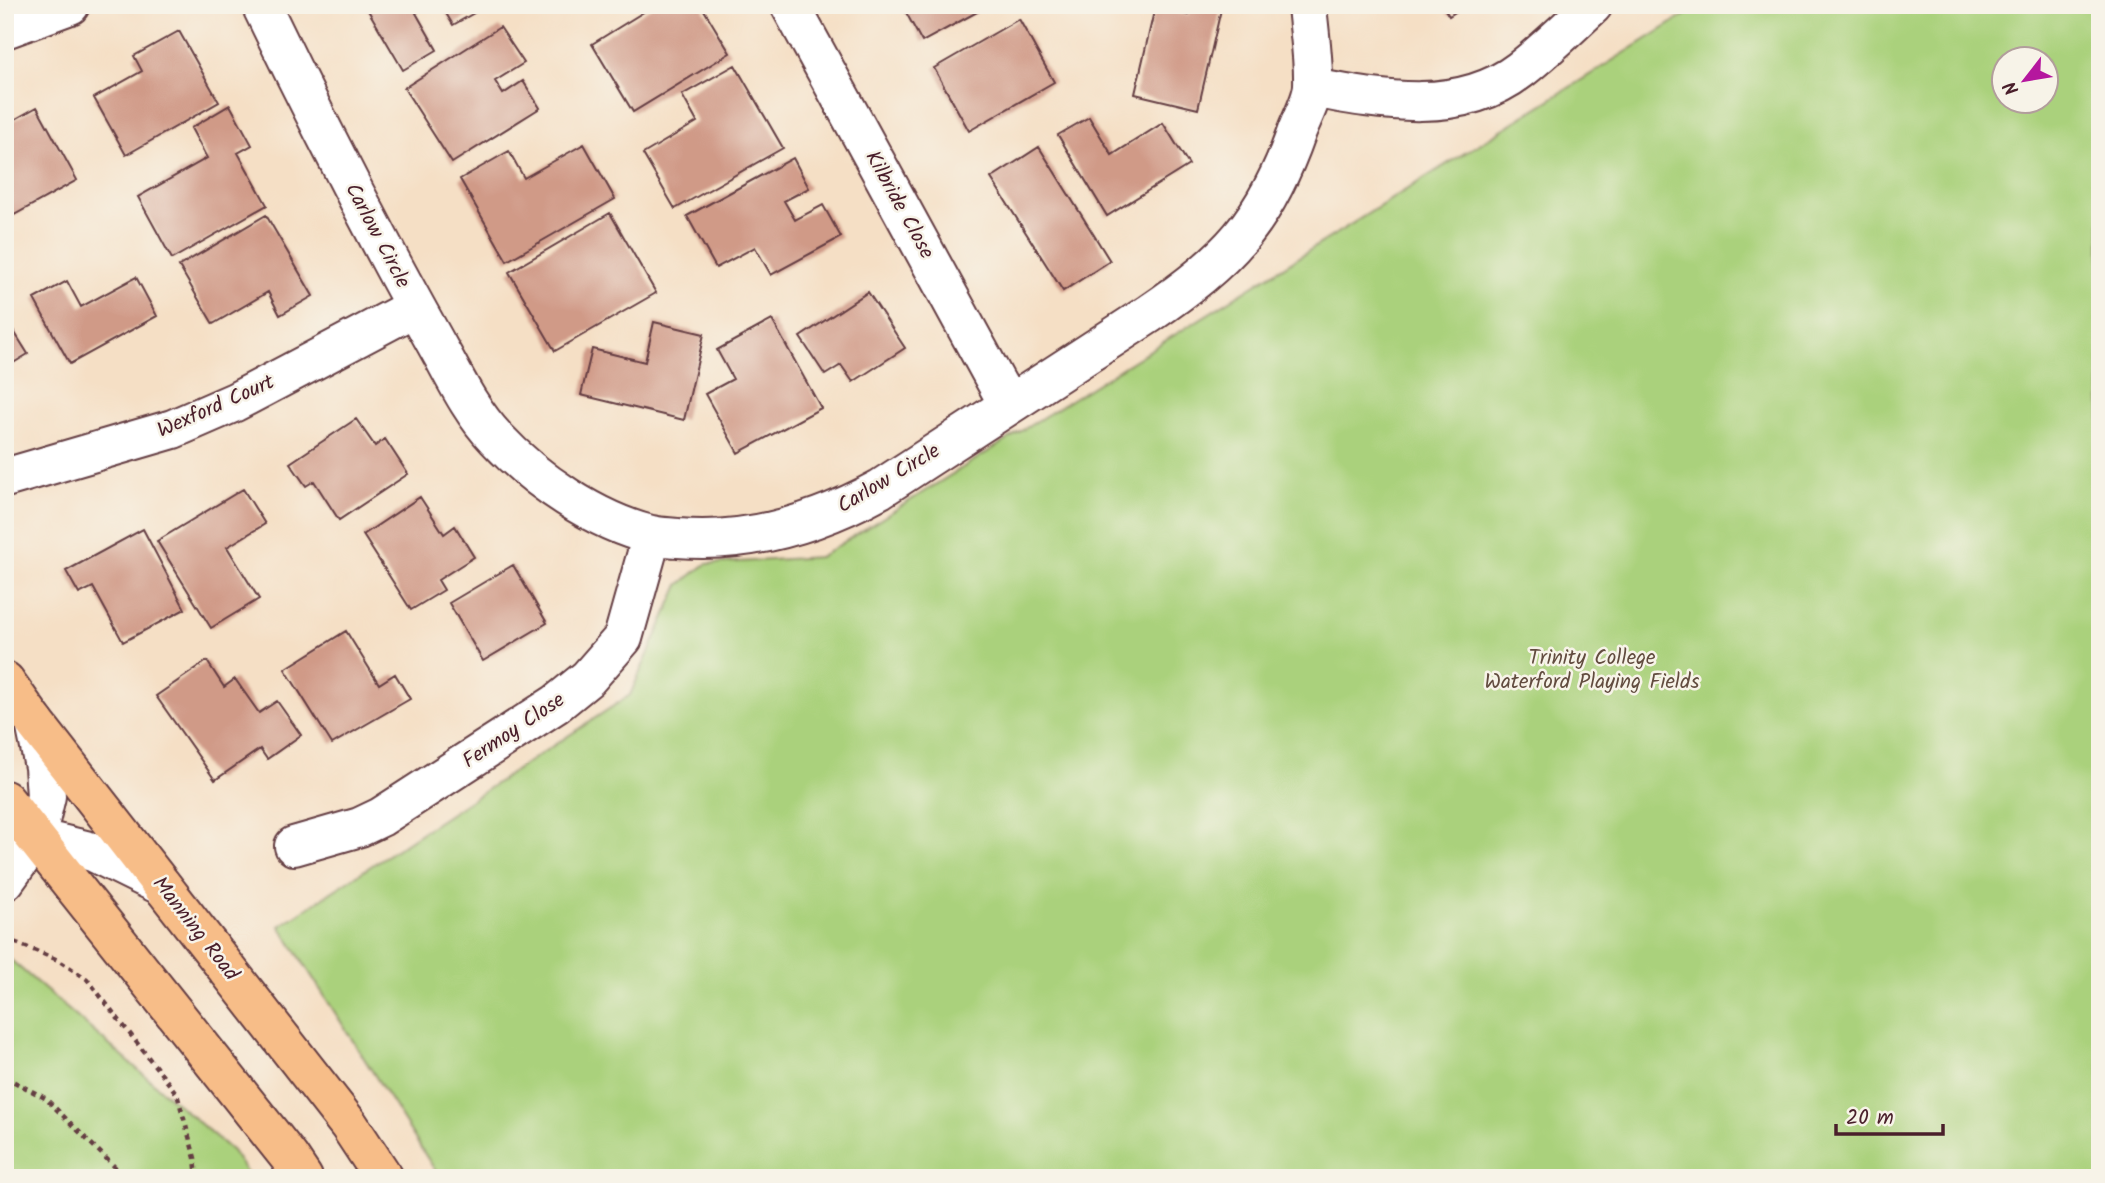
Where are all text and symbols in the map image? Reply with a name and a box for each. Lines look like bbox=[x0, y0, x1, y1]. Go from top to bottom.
north arrow bbox=[1990, 46, 2060, 116]
text: N bbox=[1996, 75, 2028, 101]
street label: Kilbride Close bbox=[856, 145, 943, 266]
street label: Carlow Circle bbox=[335, 177, 419, 295]
street label: Wexford Court bbox=[152, 366, 281, 448]
street label: Carlow Circle bbox=[831, 435, 947, 523]
park label: Trinity College Waterford Playing Fields bbox=[1485, 642, 1699, 699]
street label: Fermoy Close bbox=[456, 684, 572, 778]
street label: Manning Road bbox=[143, 869, 247, 989]
scale bar bbox=[1836, 1092, 1942, 1136]
text: 20 m bbox=[1846, 1102, 1894, 1135]

